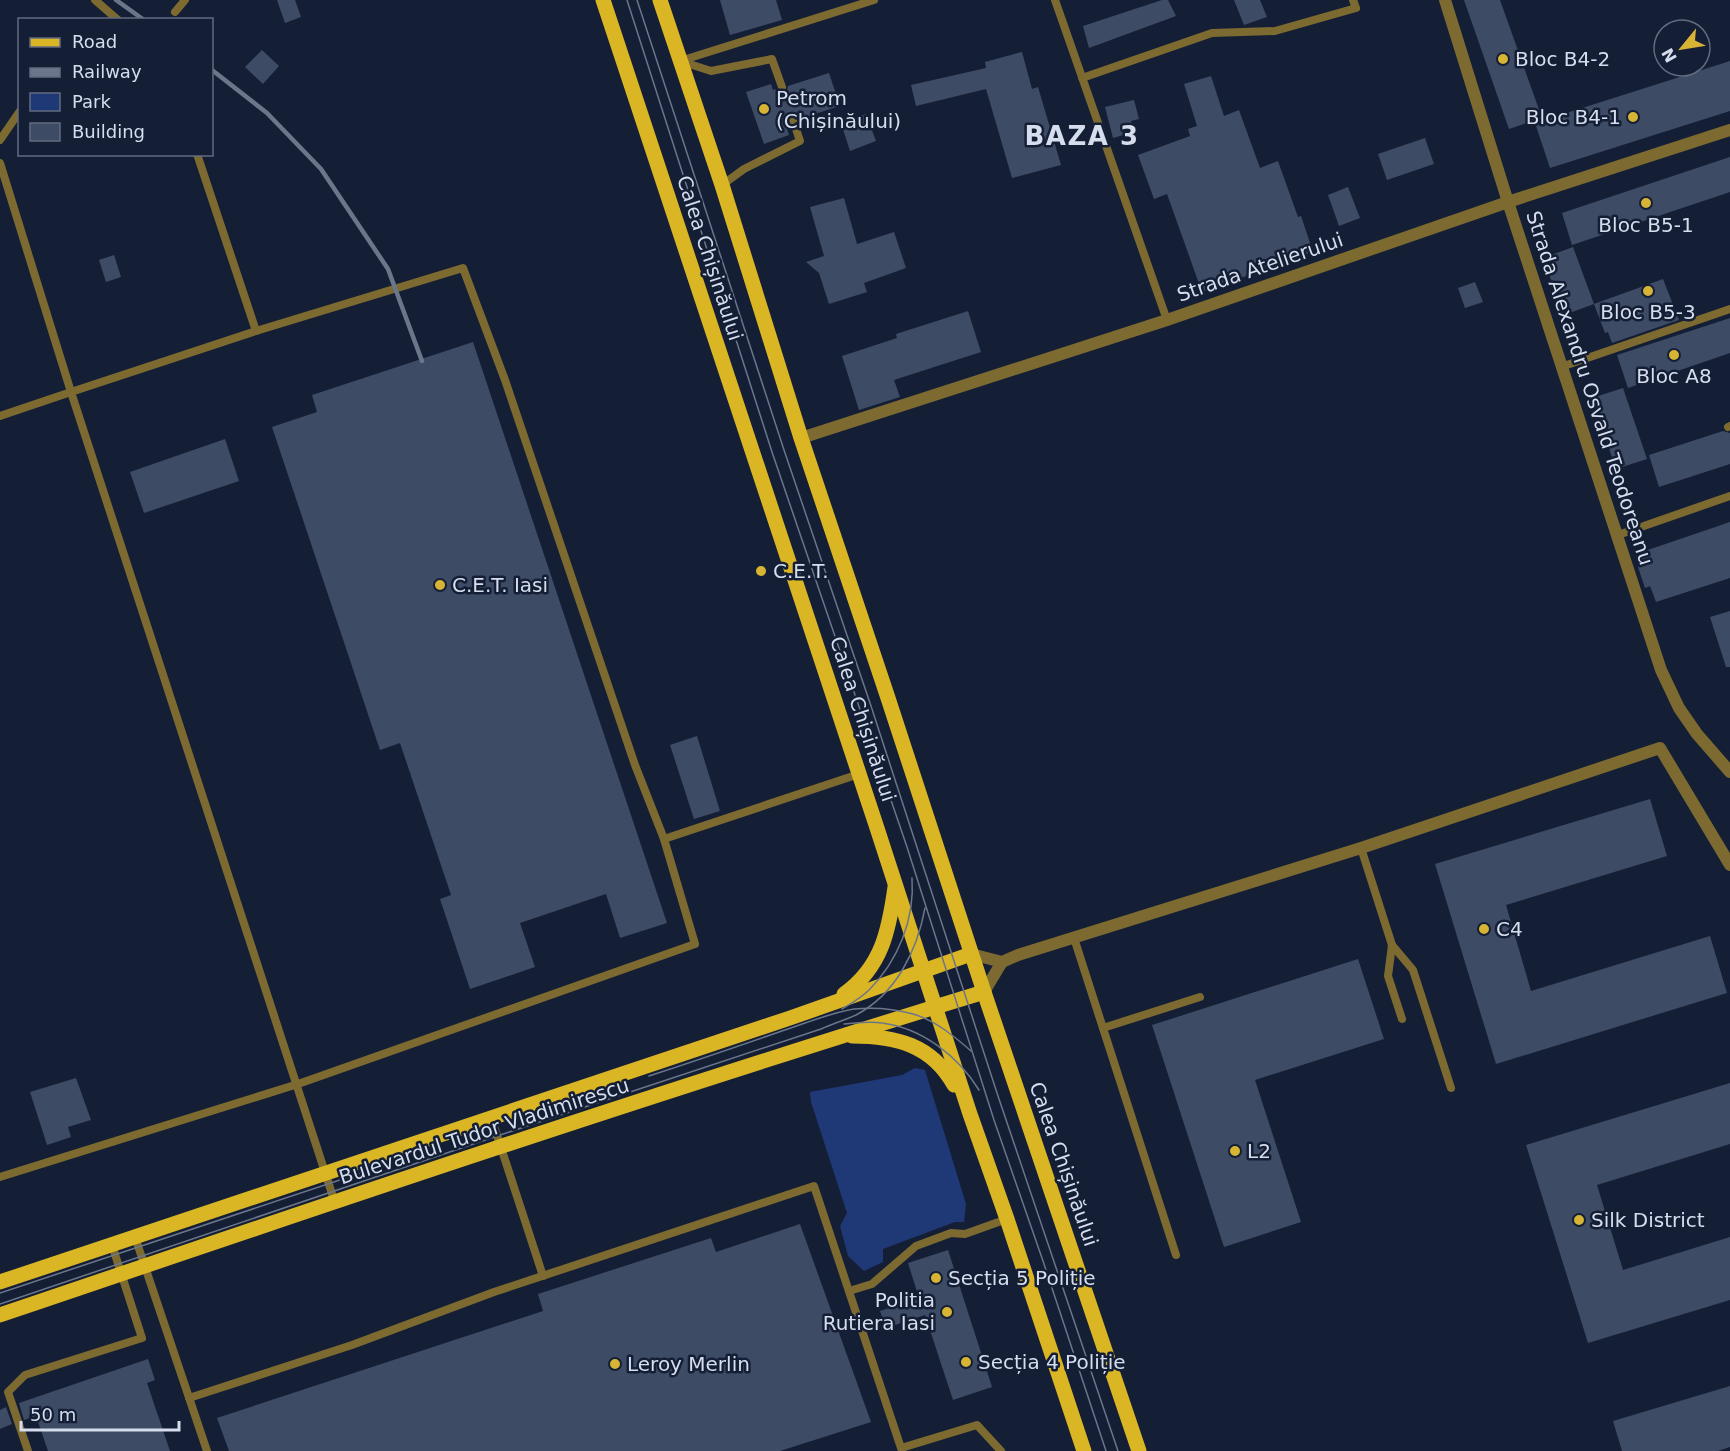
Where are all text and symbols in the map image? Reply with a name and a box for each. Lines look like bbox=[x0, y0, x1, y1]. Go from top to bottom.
legend bbox=[18, 18, 213, 156]
north arrow bbox=[1652, 18, 1712, 78]
text: Road bbox=[72, 31, 117, 52]
text: N bbox=[1658, 45, 1681, 66]
place label: Bloc B4-2 bbox=[1515, 47, 1610, 71]
marker: Bloc B4-2 bbox=[1496, 52, 1510, 66]
text: Railway bbox=[72, 61, 142, 82]
place label: Petrom (Chișinăului) bbox=[776, 86, 901, 133]
text: Park bbox=[72, 91, 111, 112]
marker: Petrom (Chișinăului) bbox=[757, 102, 771, 116]
place label: Bloc B4-1 bbox=[1526, 105, 1621, 129]
marker: Bloc B4-1 bbox=[1626, 110, 1640, 124]
text: Building bbox=[72, 121, 145, 142]
district label: BAZA 3 bbox=[1024, 121, 1140, 151]
street label: Calea Chișinăului bbox=[672, 172, 748, 344]
marker: Bloc B5-1 bbox=[1639, 196, 1653, 210]
street label: Strada Alexandru Osvald Teodoreanu bbox=[1521, 208, 1659, 568]
place label: Bloc B5-1 bbox=[1598, 213, 1694, 237]
street label: Strada Atelierului bbox=[1174, 227, 1346, 307]
marker: Bloc B5-3 bbox=[1641, 284, 1655, 298]
place label: Bloc B5-3 bbox=[1600, 300, 1696, 324]
marker: Bloc A8 bbox=[1667, 348, 1681, 362]
place label: Bloc A8 bbox=[1636, 364, 1712, 388]
place label: C.E.T. bbox=[773, 559, 829, 583]
marker: C.E.T. bbox=[754, 564, 768, 578]
place label: C.E.T. Iasi bbox=[452, 573, 548, 597]
marker: C.E.T. Iasi bbox=[433, 578, 447, 592]
street label: Calea Chișinăului bbox=[825, 633, 901, 805]
place label: C4 bbox=[1496, 917, 1523, 941]
marker: C4 bbox=[1477, 922, 1491, 936]
street label: Bulevardul Tudor Vladimirescu bbox=[336, 1073, 632, 1189]
street label: Calea Chișinăului bbox=[1025, 1079, 1103, 1249]
place label: L2 bbox=[1247, 1139, 1271, 1163]
marker: L2 bbox=[1228, 1144, 1242, 1158]
place label: Silk District bbox=[1591, 1208, 1705, 1232]
marker: Silk District bbox=[1572, 1213, 1586, 1227]
place label: Secția 5 Poliție bbox=[948, 1266, 1096, 1290]
marker: Secția 5 Poliție bbox=[929, 1271, 943, 1285]
place label: Politia Rutiera Iasi bbox=[823, 1288, 935, 1335]
marker: Politia Rutiera Iasi bbox=[940, 1305, 954, 1319]
place label: Secția 4 Poliție bbox=[978, 1350, 1126, 1374]
place label: Leroy Merlin bbox=[627, 1352, 750, 1376]
marker: Secția 4 Poliție bbox=[959, 1355, 973, 1369]
marker: Leroy Merlin bbox=[608, 1357, 622, 1371]
scale bar bbox=[21, 1394, 178, 1432]
text: 50 m bbox=[30, 1404, 76, 1425]

